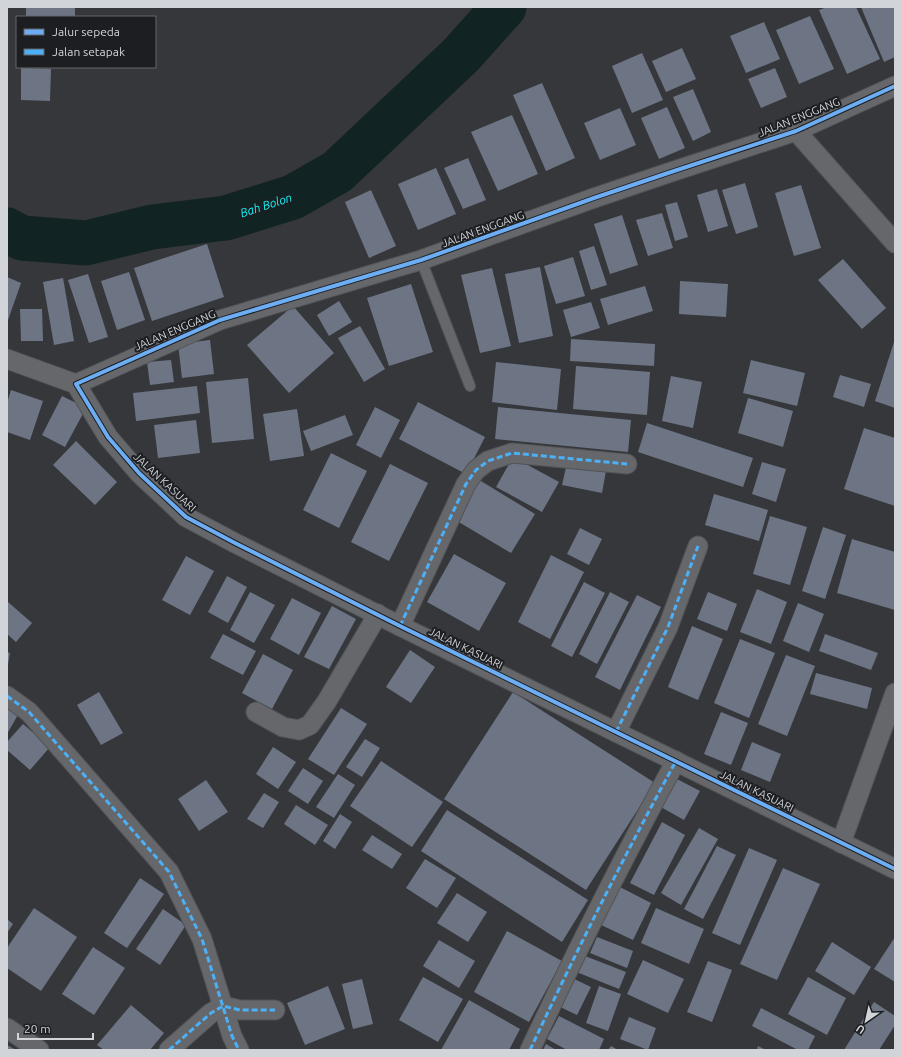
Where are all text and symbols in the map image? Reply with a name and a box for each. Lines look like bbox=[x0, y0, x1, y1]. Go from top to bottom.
legend bbox=[16, 16, 156, 68]
text: Jalur sepeda bbox=[52, 25, 120, 38]
text: Jalan setapak bbox=[52, 45, 125, 58]
street label: JALAN ENGGANG bbox=[756, 95, 842, 139]
water label: Bah Bolon bbox=[238, 191, 294, 219]
street label: JALAN ENGGANG bbox=[440, 209, 526, 249]
street label: JALAN ENGGANG bbox=[133, 308, 217, 352]
street label: JALAN KASUARI bbox=[131, 450, 199, 514]
street label: JALAN KASUARI bbox=[427, 625, 505, 671]
street label: JALAN KASUARI bbox=[718, 768, 796, 814]
north arrow bbox=[846, 1001, 886, 1041]
scale bar bbox=[18, 1015, 93, 1041]
text: 20 m bbox=[24, 1022, 51, 1035]
text: U bbox=[854, 1022, 867, 1036]

